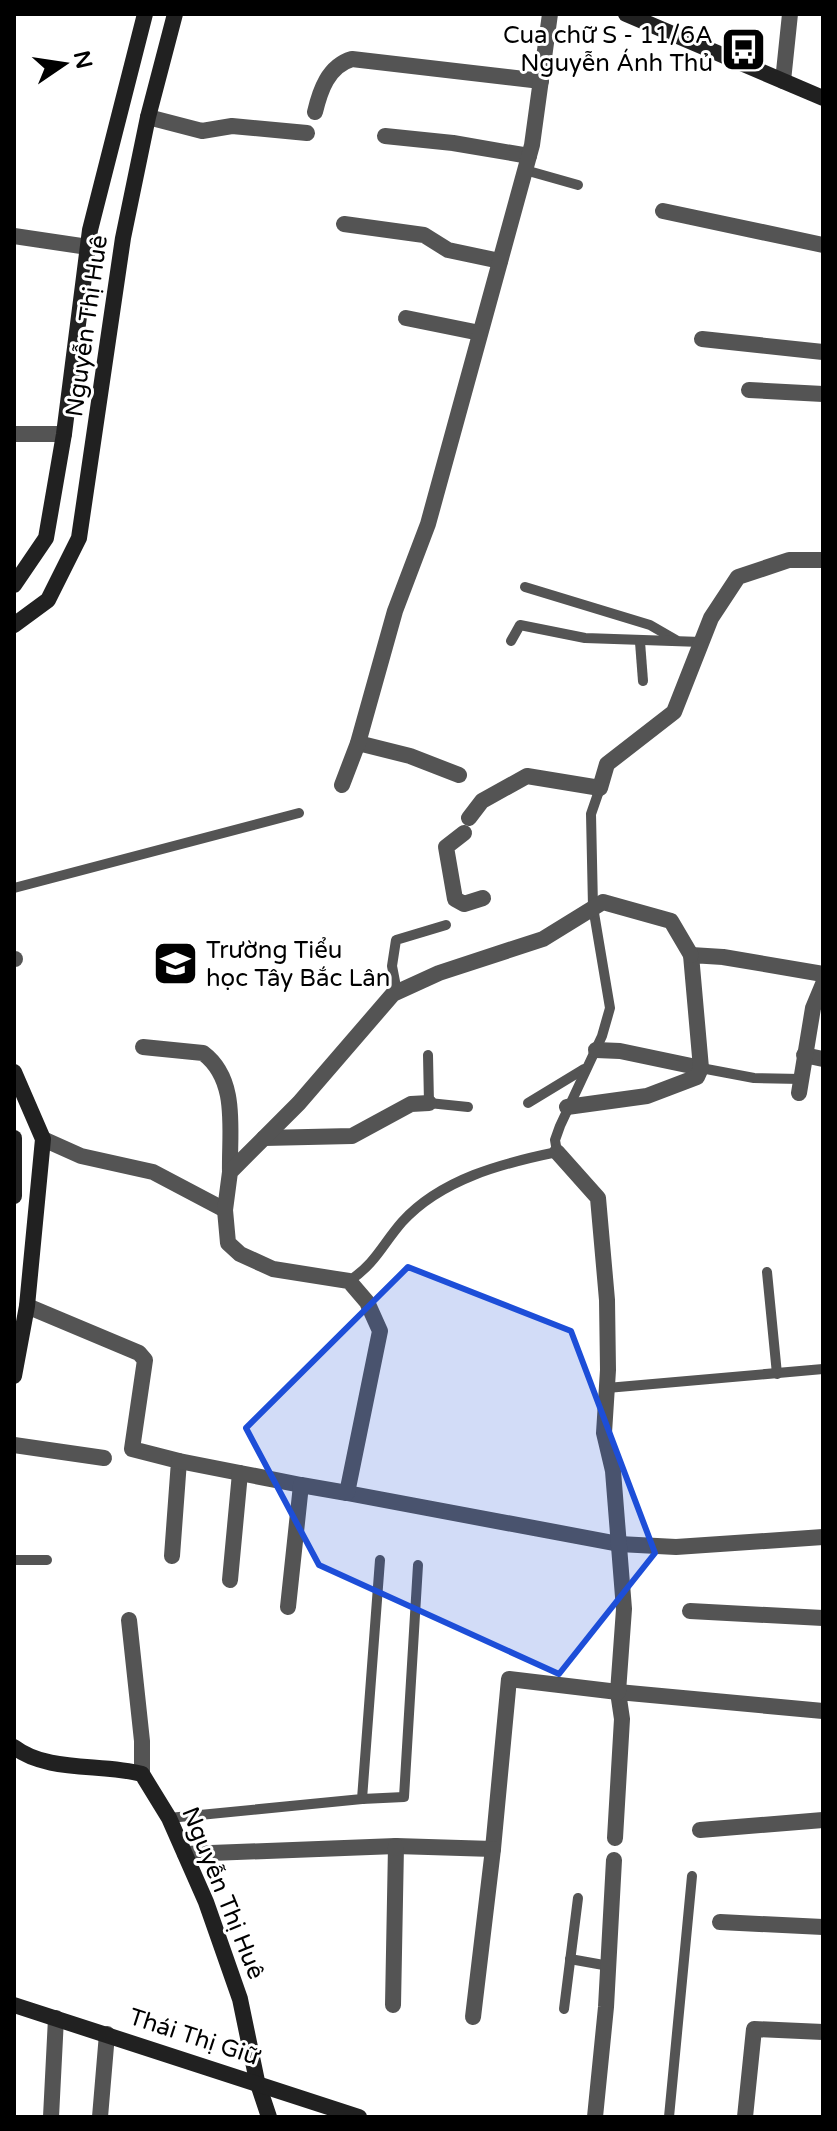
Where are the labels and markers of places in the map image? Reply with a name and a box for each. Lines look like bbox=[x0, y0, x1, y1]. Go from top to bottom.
place label: Cua chữ S - 11/6A Nguyễn Ánh Thủ bbox=[503, 21, 713, 78]
bus stop icon: Cua chữ S - 11/6A Nguyễn Ánh Thủ bbox=[720, 25, 768, 73]
place label: Trường Tiểu học Tây Bắc Lân bbox=[206, 936, 390, 993]
school or university icon: Trường Tiểu học Tây Bắc Lân bbox=[151, 940, 199, 988]

